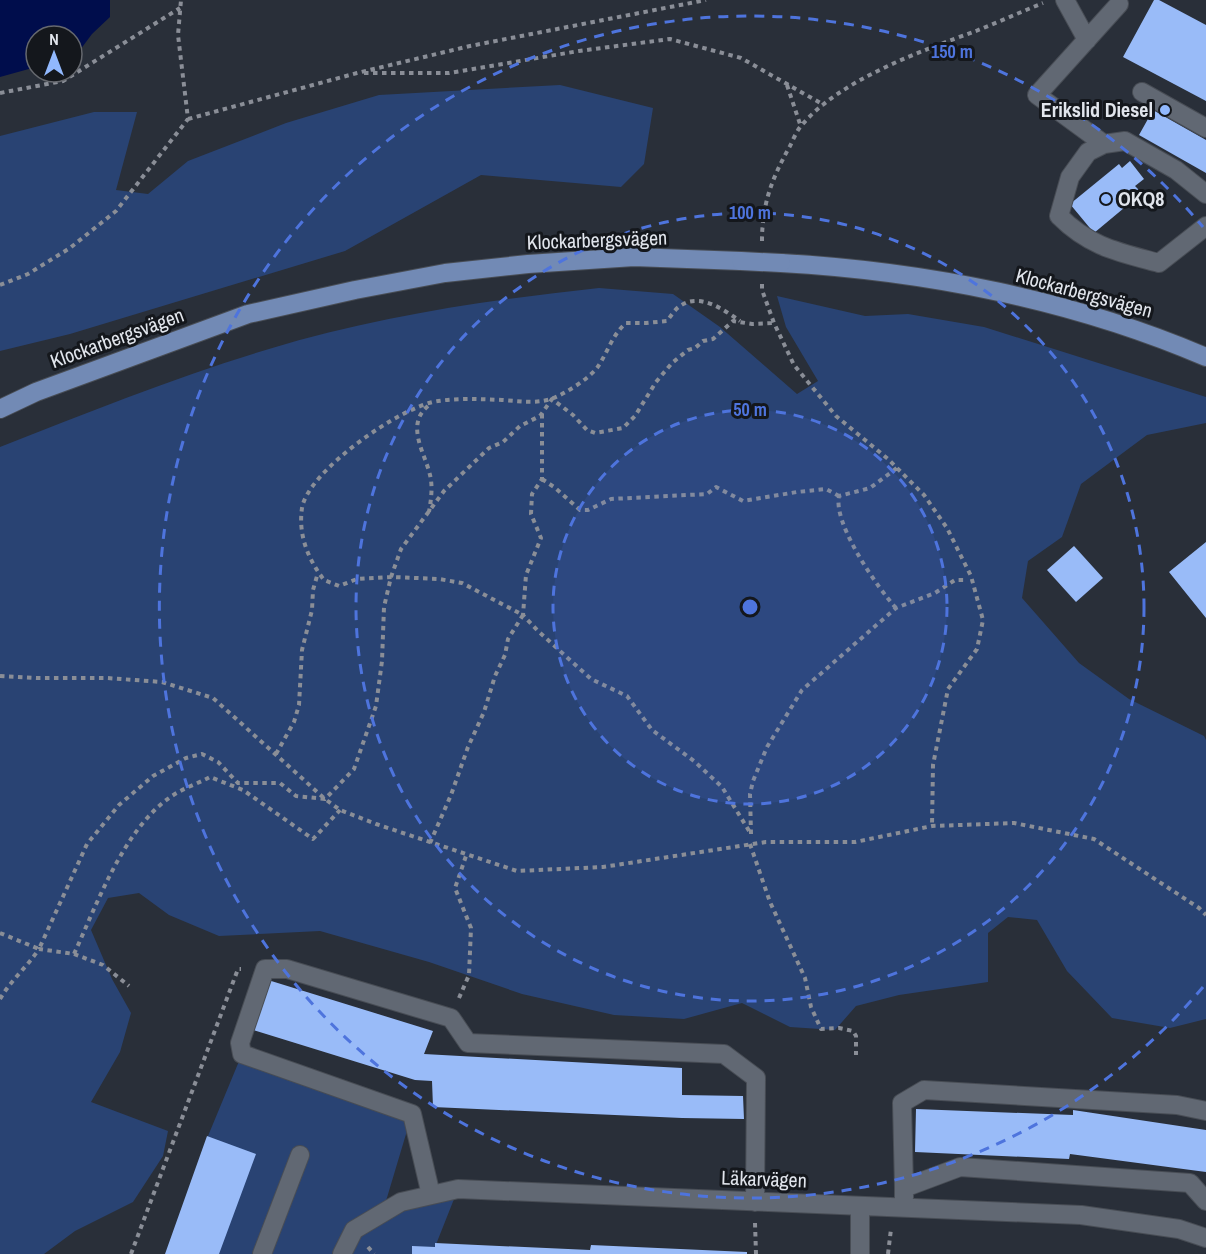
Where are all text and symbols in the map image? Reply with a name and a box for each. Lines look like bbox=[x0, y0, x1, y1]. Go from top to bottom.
north arrow bbox=[24, 24, 84, 84]
text: N bbox=[49, 28, 59, 50]
text: 150 m bbox=[931, 39, 973, 64]
place label: Erikslid Diesel bbox=[1041, 96, 1153, 123]
marker: Erikslid Diesel bbox=[1158, 103, 1172, 117]
place label: OKQ8 bbox=[1118, 185, 1164, 212]
marker: OKQ8 bbox=[1099, 192, 1113, 206]
text: 100 m bbox=[729, 200, 771, 225]
street label: Klockarbergsvägen bbox=[526, 224, 668, 255]
street label: Klockarbergsvägen bbox=[1013, 261, 1155, 324]
street label: Klockarbergsvägen bbox=[46, 301, 187, 374]
text: 50 m bbox=[733, 397, 767, 422]
centre of rings bbox=[740, 597, 760, 617]
street label: Läkarvägen bbox=[721, 1164, 807, 1193]

